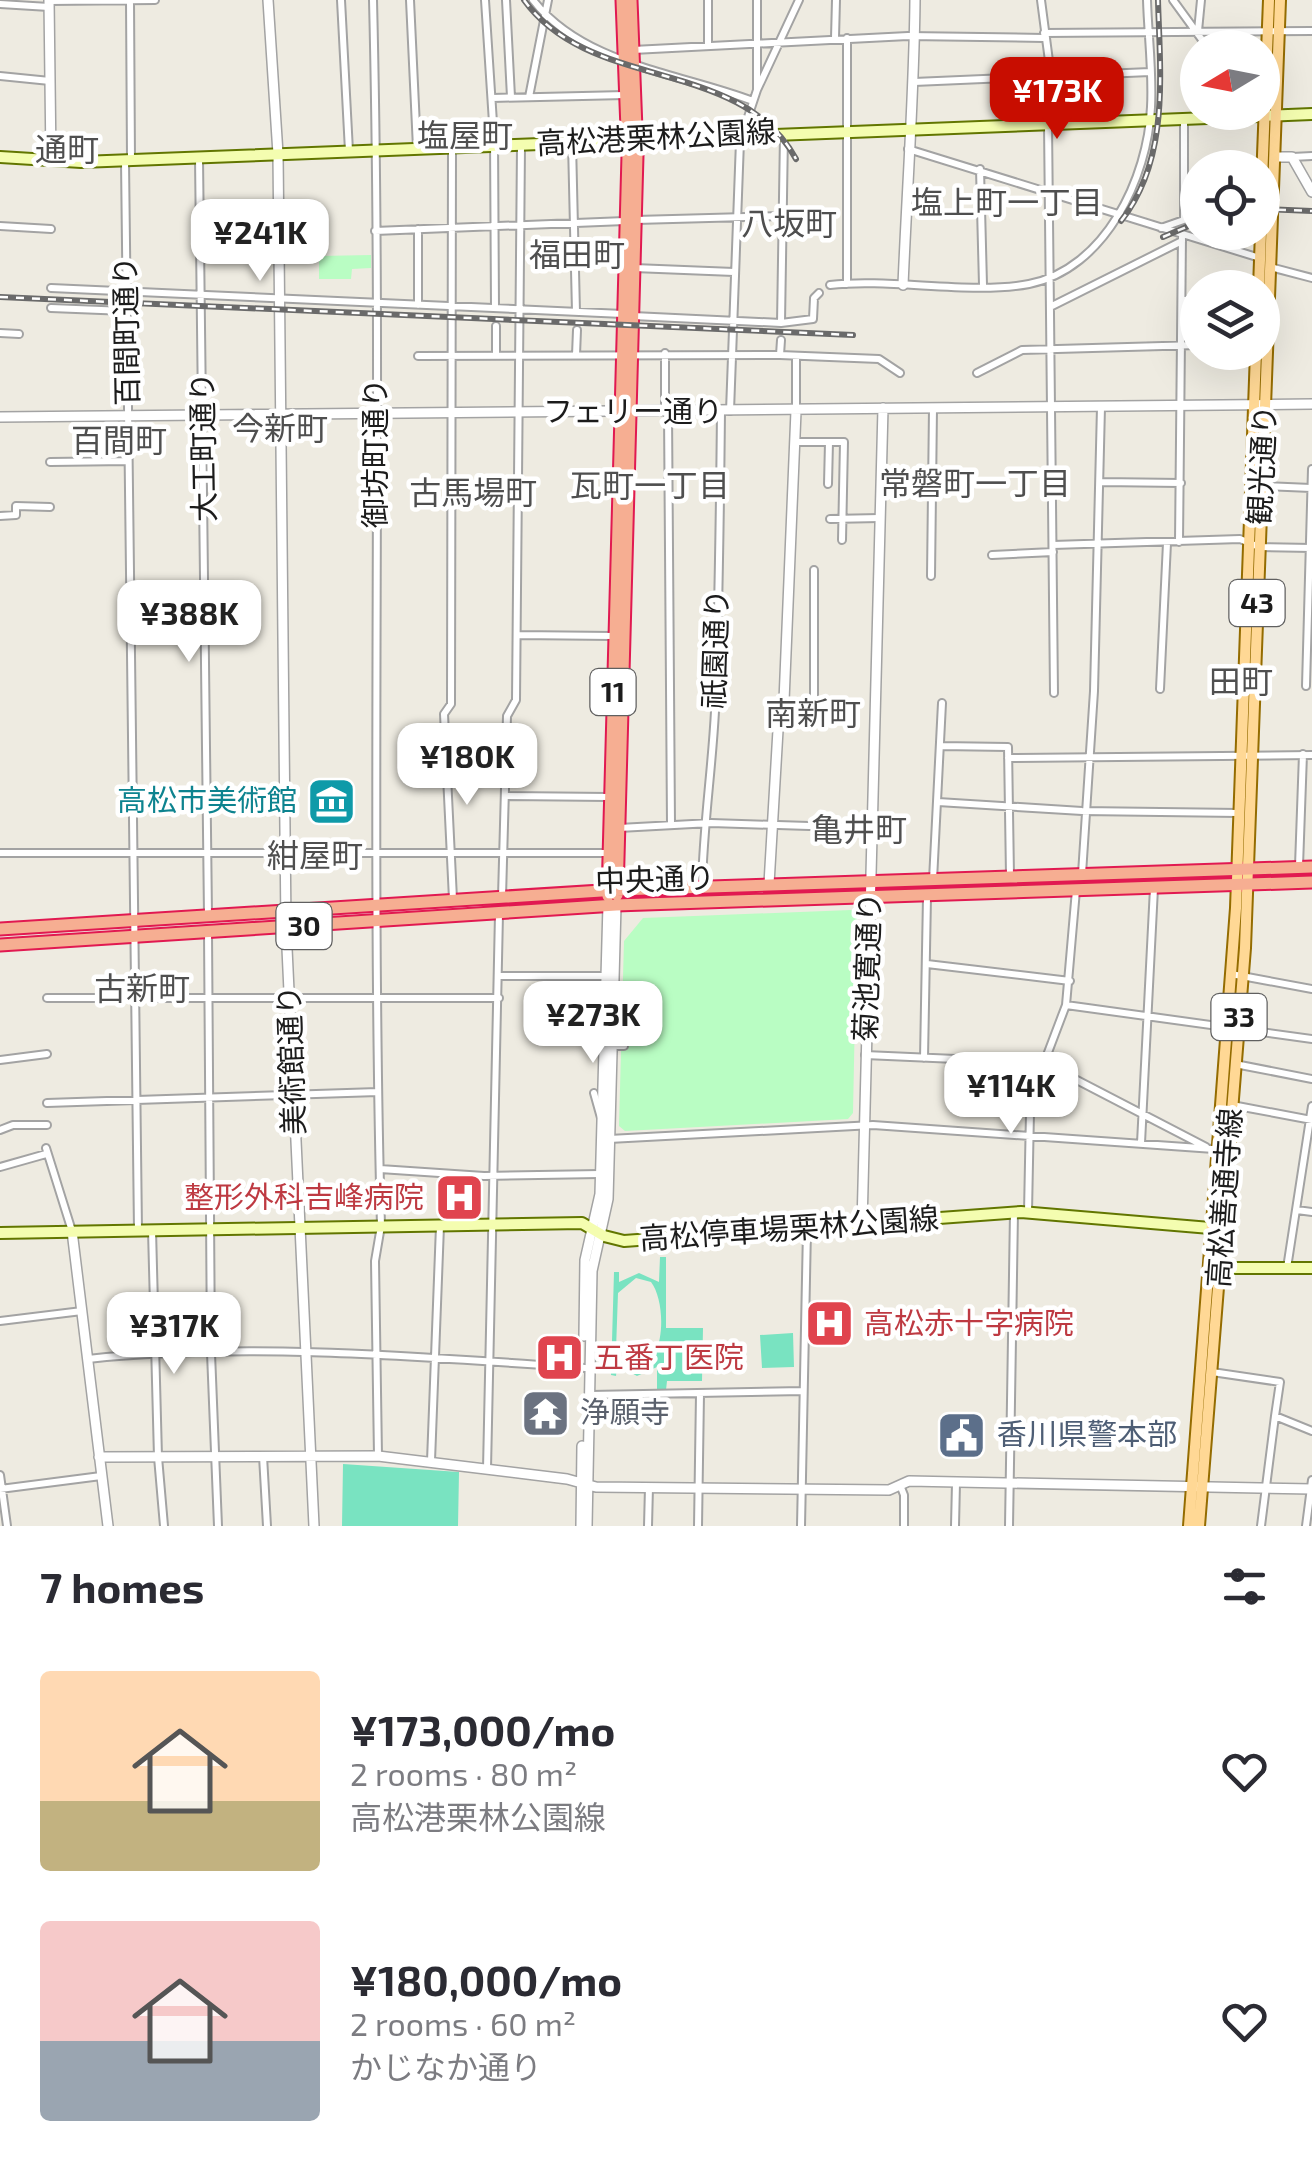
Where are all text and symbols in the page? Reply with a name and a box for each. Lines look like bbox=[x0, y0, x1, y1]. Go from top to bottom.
north arrow bbox=[1180, 30, 1280, 130]
map controls bbox=[1180, 30, 1280, 370]
pin: ¥173K bbox=[987, 57, 1127, 142]
text: ¥173K bbox=[1012, 70, 1102, 108]
street label: 高松港栗林公園線 bbox=[535, 112, 777, 160]
district label: 塩屋町 bbox=[417, 115, 513, 153]
district label: 通町 bbox=[35, 129, 99, 167]
button: locate bbox=[1180, 150, 1280, 250]
district label: 塩上町一丁目 bbox=[911, 182, 1103, 220]
pin: ¥241K bbox=[190, 199, 330, 284]
district label: 八坂町 bbox=[741, 203, 837, 241]
text: ¥241K bbox=[213, 212, 307, 250]
district label: 福田町 bbox=[529, 234, 625, 272]
street label: 百間町通り bbox=[106, 256, 144, 406]
button: layers bbox=[1180, 270, 1280, 370]
street label: 大工町通り bbox=[183, 372, 221, 522]
street label: 御坊町通り bbox=[356, 378, 392, 528]
street label: フェリー通り bbox=[543, 392, 723, 428]
street label: 観光通り bbox=[1240, 404, 1282, 526]
district label: 今新町 bbox=[232, 408, 328, 446]
district label: 百間町 bbox=[71, 420, 167, 458]
district label: 常磐町一丁目 bbox=[879, 463, 1071, 501]
district label: 瓦町一丁目 bbox=[570, 465, 730, 503]
district label: 古馬場町 bbox=[409, 472, 537, 510]
pin: ¥388K bbox=[119, 580, 259, 665]
road number: 43 bbox=[1230, 580, 1284, 626]
street label: 祇園通り bbox=[694, 588, 734, 710]
text: ¥388K bbox=[139, 593, 239, 631]
district label: 田町 bbox=[1209, 661, 1273, 699]
road number: 11 bbox=[590, 669, 636, 715]
district label: 南新町 bbox=[765, 693, 861, 731]
pin: ¥180K bbox=[397, 723, 537, 808]
text: ¥180K bbox=[419, 736, 515, 774]
museum icon: 高松市美術館 bbox=[306, 775, 358, 827]
place label: 高松市美術館 bbox=[117, 781, 297, 817]
district label: 亀井町 bbox=[811, 809, 907, 847]
district label: 紺屋町 bbox=[267, 835, 363, 873]
street label: 中央通り bbox=[594, 858, 716, 898]
street label: 菊池寛通り bbox=[845, 891, 887, 1043]
road number: 30 bbox=[276, 903, 332, 949]
district label: 古新町 bbox=[94, 968, 190, 1006]
pin: ¥273K bbox=[523, 981, 663, 1066]
street label: 美術館通り bbox=[269, 984, 311, 1136]
text: ¥273K bbox=[545, 994, 641, 1032]
road number: 33 bbox=[1212, 994, 1266, 1040]
pin: ¥114K bbox=[941, 1052, 1081, 1137]
text: ¥114K bbox=[966, 1065, 1056, 1103]
street label: 高松善通寺線 bbox=[1199, 1107, 1247, 1289]
hospital icon: 整形外科吉峰病院 bbox=[433, 1172, 485, 1224]
place label: 整形外科吉峰病院 bbox=[184, 1178, 424, 1214]
street label: 高松停車場栗林公園線 bbox=[638, 1199, 940, 1255]
pin: ¥317K bbox=[104, 1292, 244, 1377]
hospital icon: 高松赤十字病院 bbox=[803, 1298, 855, 1350]
place label: 高松赤十字病院 bbox=[864, 1304, 1074, 1340]
text: ¥317K bbox=[129, 1305, 219, 1343]
hospital icon: 五番丁医院 bbox=[533, 1332, 585, 1384]
place label: 五番丁医院 bbox=[594, 1338, 744, 1374]
temple icon: 浄願寺 bbox=[519, 1387, 571, 1439]
place label: 浄願寺 bbox=[580, 1393, 670, 1429]
public building icon: 香川県警本部 bbox=[936, 1409, 988, 1461]
place label: 香川県警本部 bbox=[997, 1415, 1177, 1451]
icon: filters bbox=[1217, 1559, 1272, 1614]
text: 7 homes bbox=[40, 1561, 204, 1611]
text: ¥173,000/mo bbox=[350, 1704, 615, 1754]
icon: home bbox=[120, 1711, 240, 1831]
icon: heart bbox=[1217, 1744, 1272, 1799]
text: 2 rooms · 80 m² bbox=[350, 1754, 577, 1792]
text: 高松港栗林公園線 bbox=[350, 1797, 606, 1835]
text: ¥180,000/mo bbox=[350, 1954, 622, 2004]
icon: home bbox=[120, 1961, 240, 2081]
icon: heart bbox=[1217, 1994, 1272, 2049]
text: 2 rooms · 60 m² bbox=[350, 2004, 576, 2042]
text: かじなか通り bbox=[350, 2047, 542, 2085]

